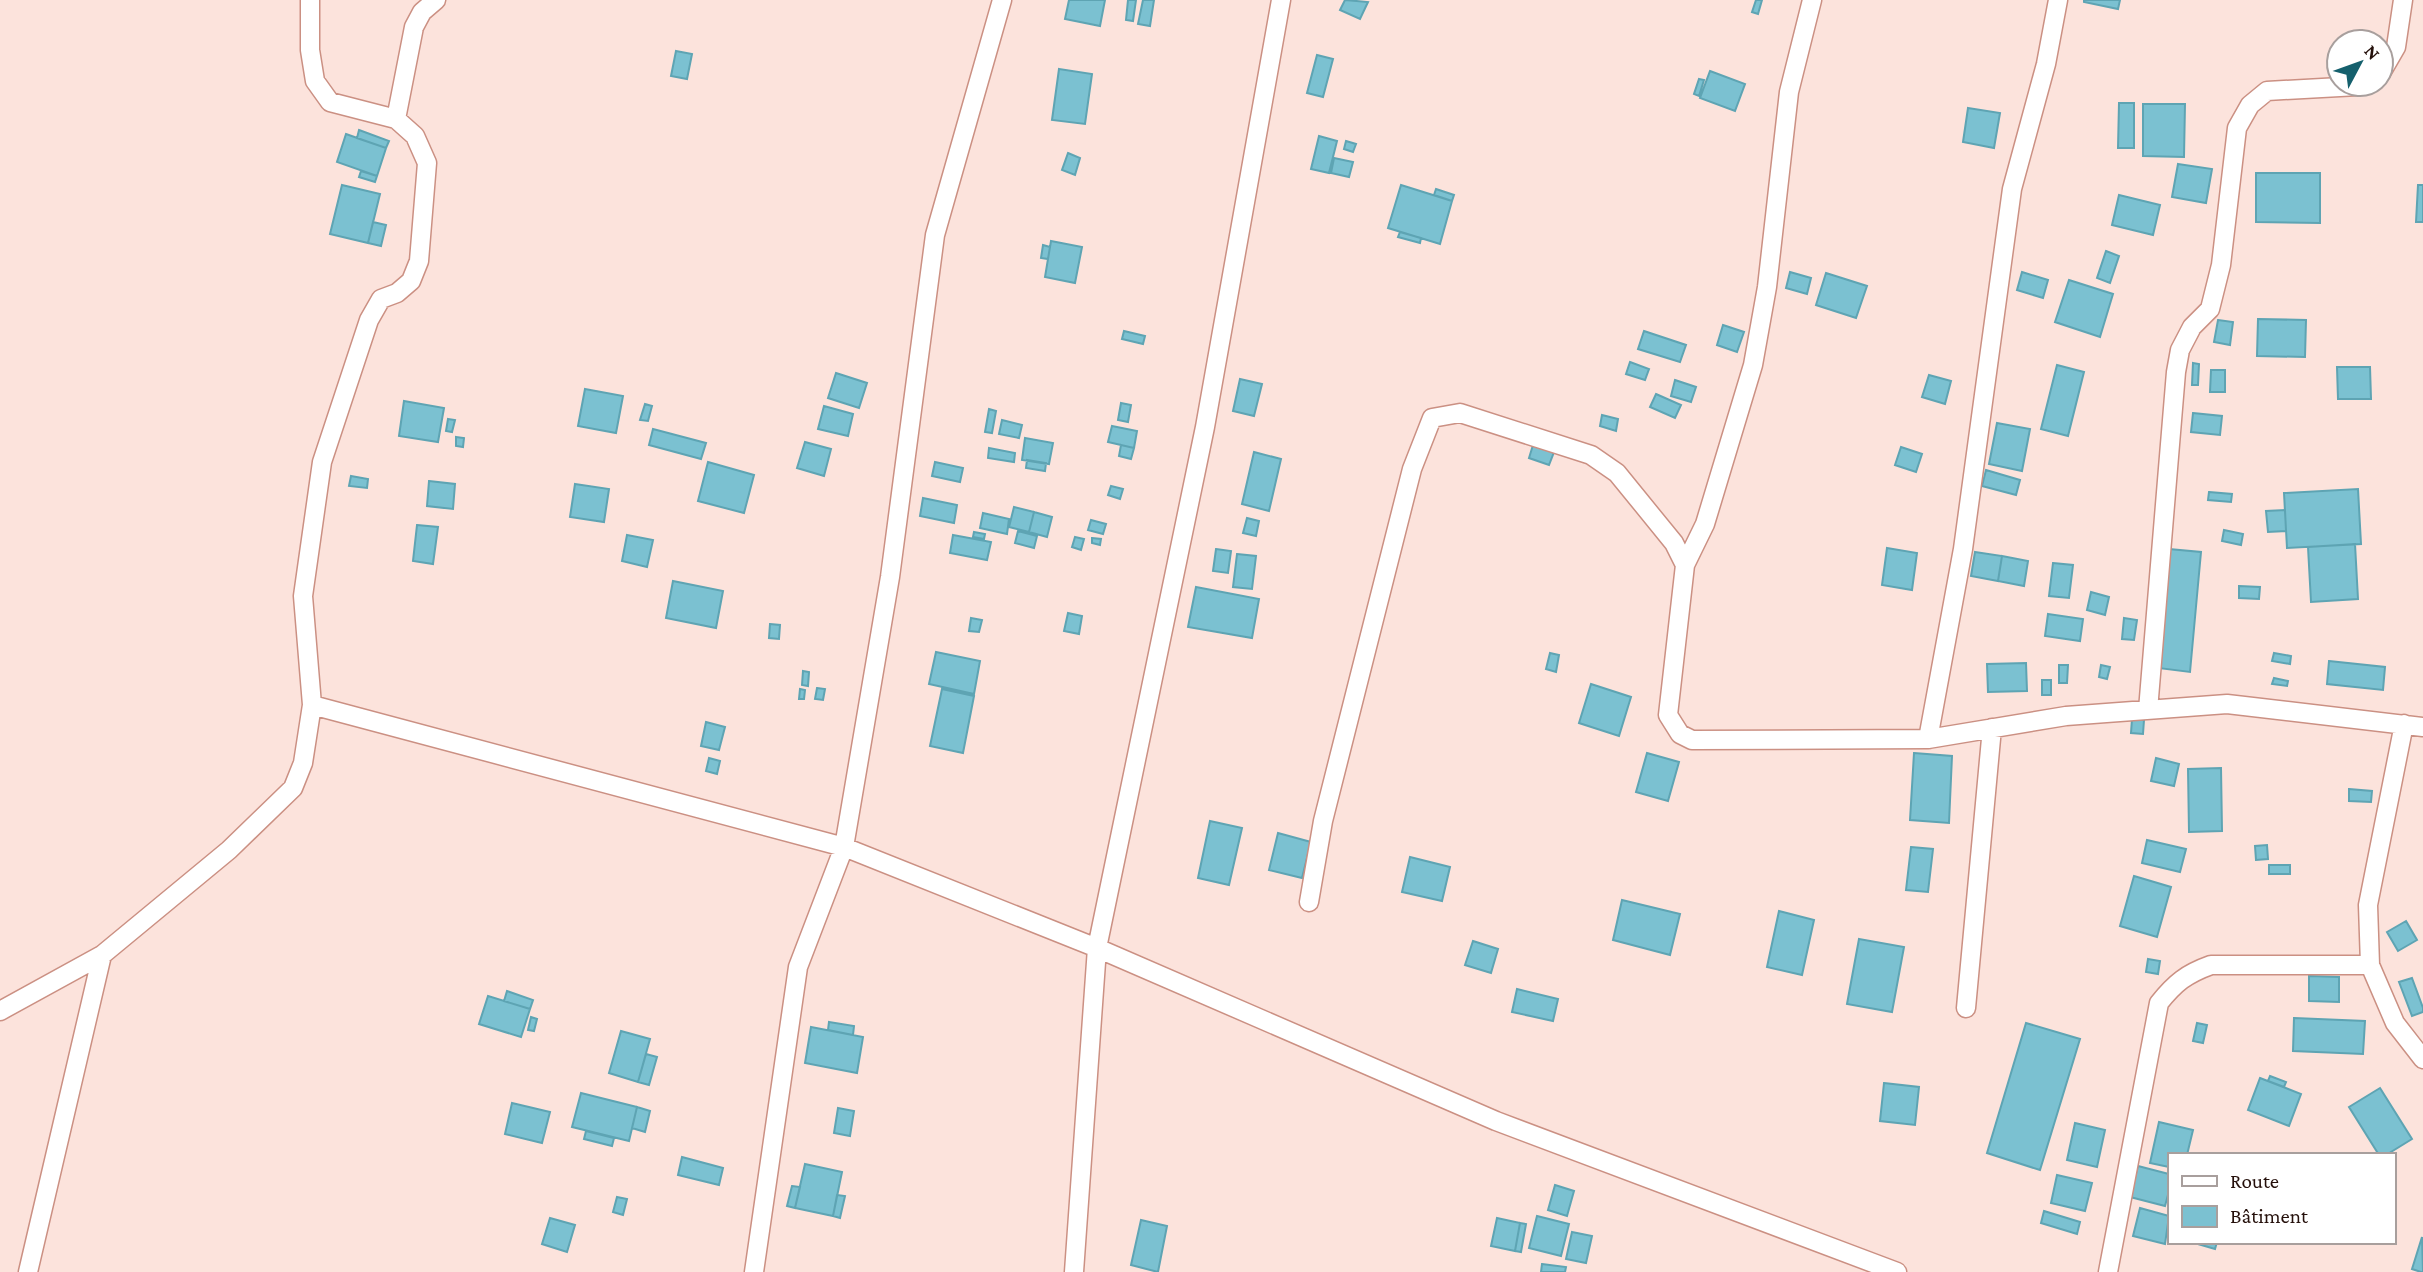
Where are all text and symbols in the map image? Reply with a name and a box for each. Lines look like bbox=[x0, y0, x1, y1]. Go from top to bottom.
north arrow bbox=[2325, 28, 2395, 98]
text: N bbox=[2360, 40, 2385, 64]
legend bbox=[2168, 1153, 2395, 1244]
text: Route bbox=[2230, 1169, 2279, 1193]
text: Bâtiment bbox=[2230, 1204, 2309, 1228]

